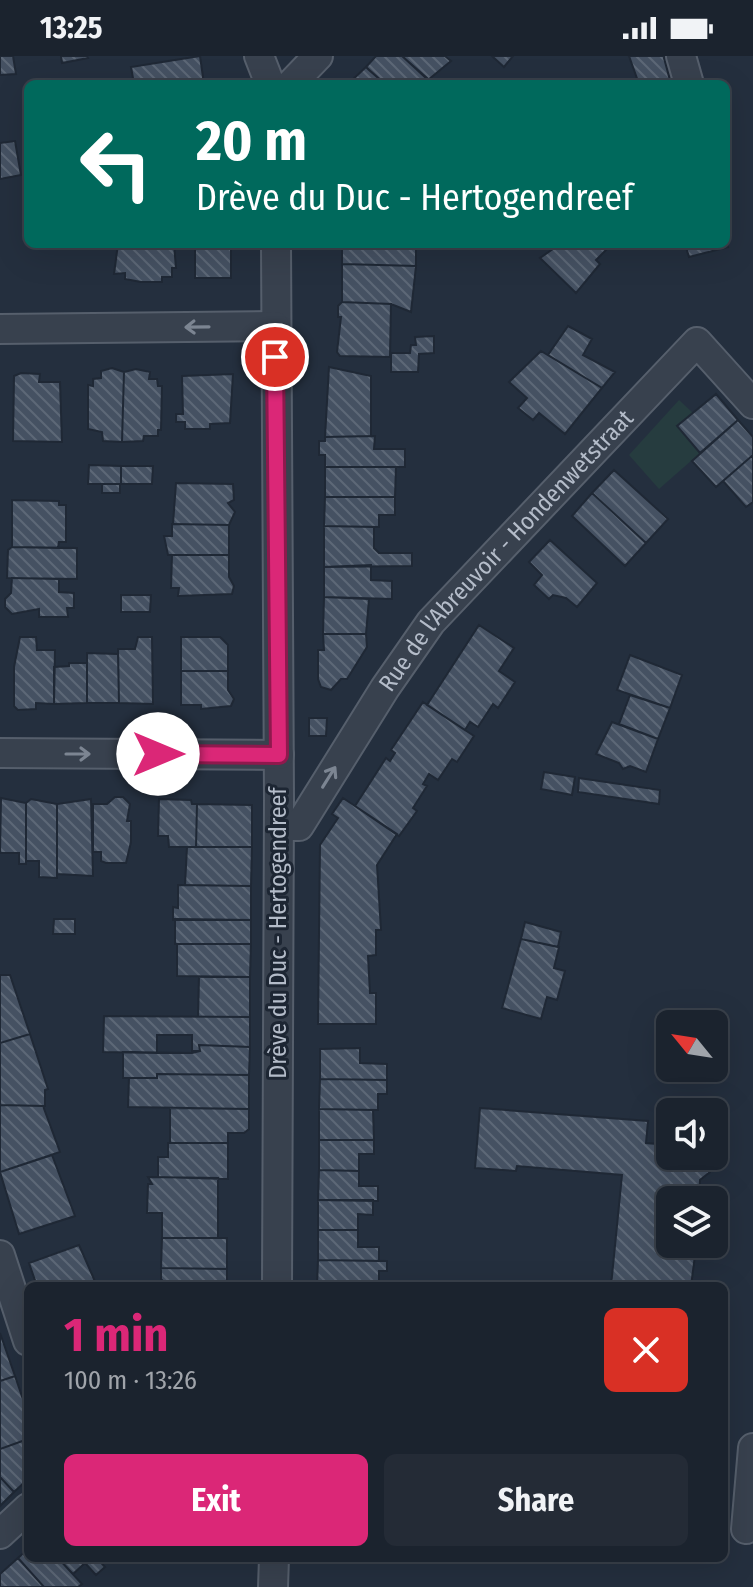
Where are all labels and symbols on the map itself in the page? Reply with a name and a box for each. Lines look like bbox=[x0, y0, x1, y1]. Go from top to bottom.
one-way arrow bbox=[184, 319, 211, 335]
pin bbox=[241, 323, 309, 391]
street label: Rue de l'Abreuvoir - Hondenwetstraat bbox=[373, 404, 639, 697]
position arrow bbox=[116, 712, 200, 796]
one-way arrow bbox=[64, 746, 91, 762]
one-way arrow bbox=[322, 766, 338, 789]
street label: Drève du Duc - Hertogendreef bbox=[264, 786, 292, 1079]
north arrow bbox=[656, 1010, 728, 1082]

